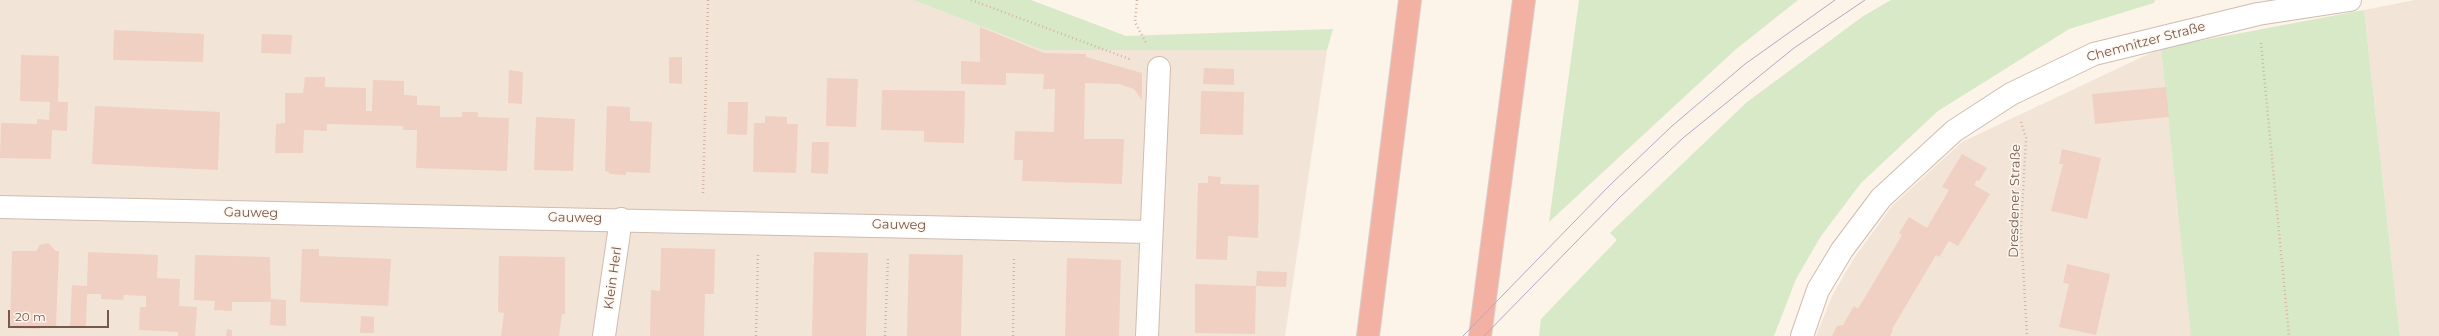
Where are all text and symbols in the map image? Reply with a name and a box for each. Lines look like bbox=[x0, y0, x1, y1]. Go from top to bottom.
street label: Chemnitzer Straße bbox=[2085, 19, 2207, 65]
street label: Dresdener Straße bbox=[2006, 144, 2024, 258]
street label: Gauweg bbox=[224, 205, 278, 221]
street label: Gauweg bbox=[548, 210, 602, 226]
street label: Gauweg bbox=[872, 217, 926, 233]
street label: Klein Herl bbox=[601, 246, 625, 310]
scale bar bbox=[10, 302, 111, 328]
text: 20 m bbox=[15, 309, 46, 324]

